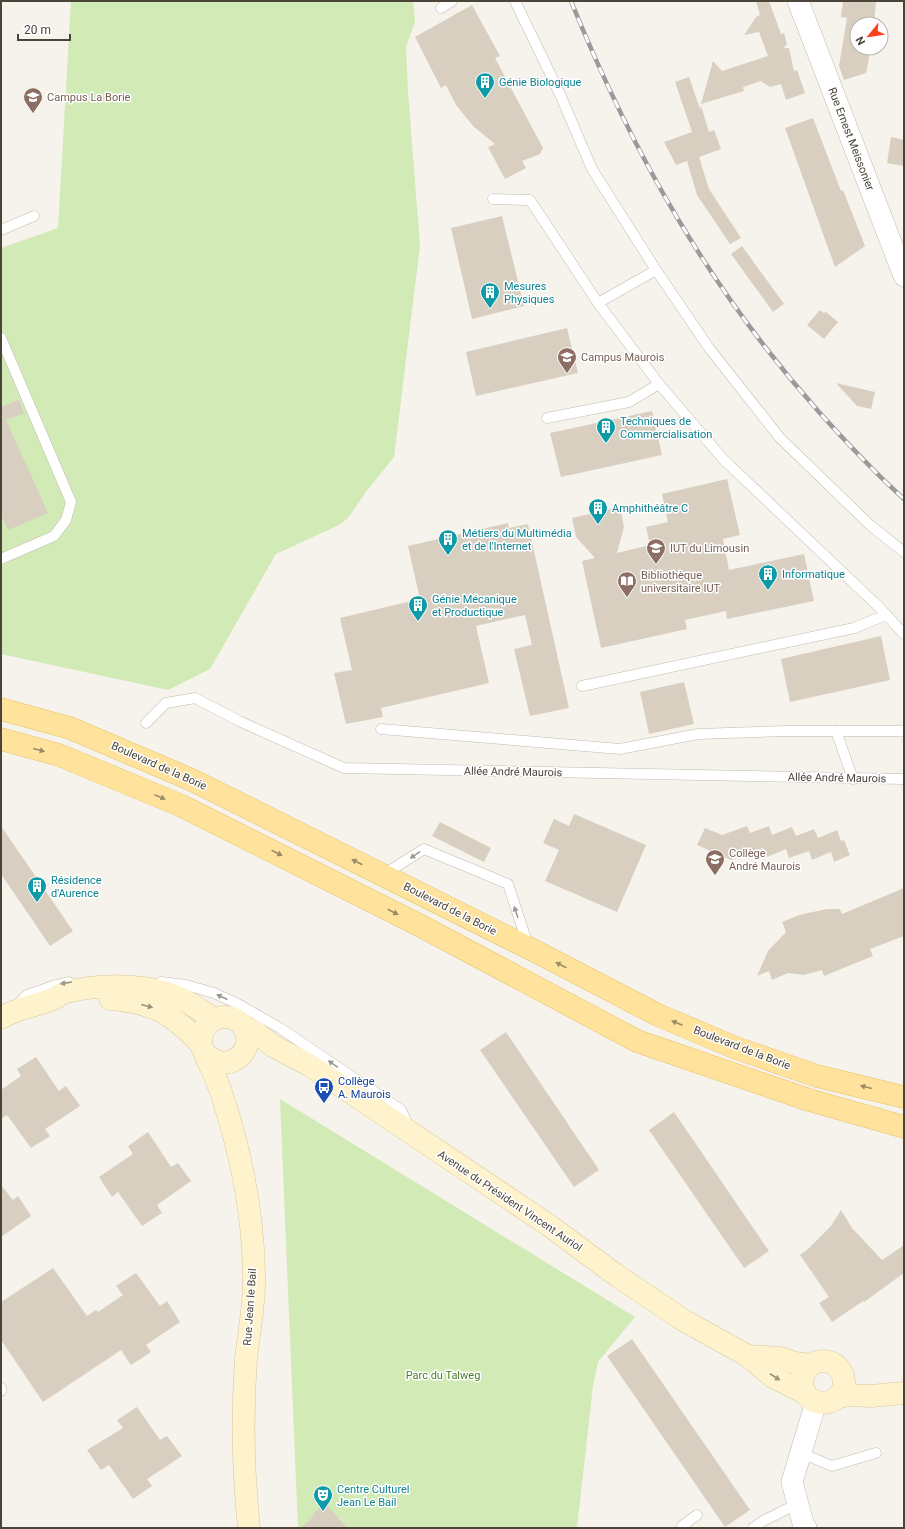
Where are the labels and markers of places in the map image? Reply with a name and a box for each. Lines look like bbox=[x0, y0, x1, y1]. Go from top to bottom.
building icon: Génie Biologique bbox=[474, 71, 496, 99]
place label: Génie Biologique bbox=[499, 76, 582, 89]
school or university icon: Campus La Borie bbox=[22, 86, 44, 114]
place label: Campus La Borie bbox=[47, 91, 131, 104]
place label: Mesures Physiques bbox=[504, 280, 555, 306]
building icon: Mesures Physiques bbox=[479, 281, 501, 309]
school or university icon: Campus Maurois bbox=[556, 346, 578, 374]
place label: Campus Maurois bbox=[581, 351, 665, 364]
place label: Techniques de Commercialisation bbox=[620, 415, 712, 441]
building icon: Techniques de Commercialisation bbox=[595, 416, 617, 444]
building icon: Amphithéâtre C bbox=[587, 497, 609, 525]
place label: Amphithéâtre C bbox=[612, 502, 688, 515]
place label: Métiers du Multimédia et de l'Internet bbox=[462, 527, 572, 553]
building icon: Métiers du Multimédia et de l'Internet bbox=[437, 528, 459, 556]
school or university icon: IUT du Limousin bbox=[645, 537, 667, 565]
place label: IUT du Limousin bbox=[670, 542, 749, 555]
building icon: Informatique bbox=[757, 563, 779, 591]
place label: Informatique bbox=[782, 568, 845, 581]
place label: Bibliothèque universitaire IUT bbox=[641, 569, 721, 595]
library icon: Bibliothèque universitaire IUT bbox=[616, 570, 638, 598]
place label: Génie Mécanique et Productique bbox=[432, 593, 517, 619]
building icon: Génie Mécanique et Productique bbox=[407, 594, 429, 622]
place label: Collège André Maurois bbox=[729, 847, 801, 873]
school or university icon: Collège André Maurois bbox=[704, 848, 726, 876]
place label: Résidence d'Aurence bbox=[51, 874, 102, 900]
building icon: Résidence d'Aurence bbox=[26, 875, 48, 903]
place label: Collège A. Maurois bbox=[338, 1075, 391, 1101]
bus stop icon: Collège A. Maurois bbox=[313, 1076, 335, 1104]
place label: Centre Culturel Jean Le Bail bbox=[337, 1483, 410, 1509]
theatre icon: Centre Culturel Jean Le Bail bbox=[312, 1484, 334, 1512]

